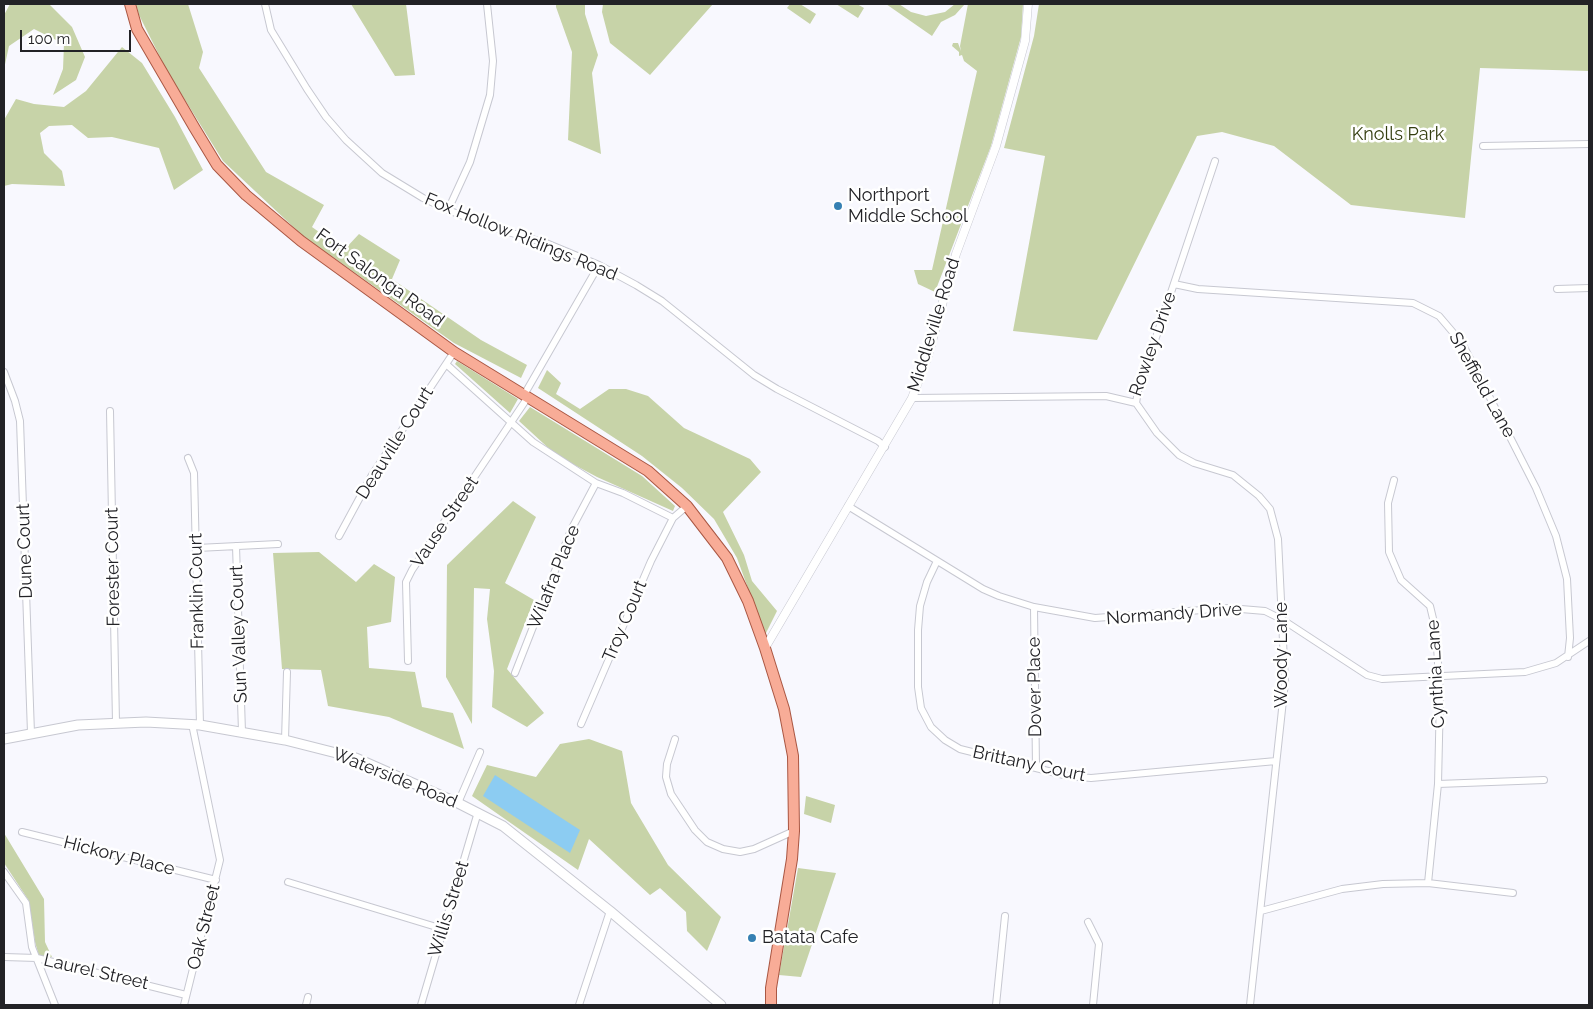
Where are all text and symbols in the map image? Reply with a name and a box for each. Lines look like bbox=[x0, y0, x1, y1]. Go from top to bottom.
scale bar bbox=[22, 20, 134, 52]
text: 100 m bbox=[28, 30, 70, 48]
park label: Knolls Park bbox=[1352, 124, 1444, 146]
place label: Northport Middle School bbox=[848, 185, 968, 228]
street label: Fox Hollow Ridings Road bbox=[421, 188, 621, 286]
marker: Northport Middle School bbox=[832, 200, 844, 212]
street label: Fort Salonga Road bbox=[312, 224, 448, 332]
street label: Middleville Road bbox=[903, 255, 965, 395]
street label: Rowley Drive bbox=[1125, 289, 1181, 399]
street label: Sheffield Lane bbox=[1444, 328, 1520, 442]
street label: Deauville Court bbox=[352, 383, 438, 503]
street label: Vause Street bbox=[407, 472, 483, 572]
street label: Dune Court bbox=[13, 503, 37, 599]
street label: Forester Court bbox=[101, 507, 125, 627]
street label: Wilafra Place bbox=[523, 522, 585, 632]
street label: Franklin Court bbox=[185, 533, 209, 649]
street label: Sun Valley Court bbox=[226, 564, 252, 704]
street label: Troy Court bbox=[598, 577, 652, 665]
street label: Normandy Drive bbox=[1105, 598, 1243, 630]
street label: Woody Lane bbox=[1271, 602, 1293, 708]
street label: Cynthia Lane bbox=[1422, 619, 1450, 729]
street label: Dover Place bbox=[1023, 637, 1047, 737]
street label: Brittany Court bbox=[971, 741, 1087, 787]
street label: Waterside Road bbox=[330, 743, 460, 813]
street label: Hickory Place bbox=[61, 832, 177, 880]
street label: Willis Street bbox=[424, 858, 474, 960]
street label: Oak Street bbox=[183, 882, 225, 972]
place label: Batata Cafe bbox=[762, 927, 858, 949]
marker: Batata Cafe bbox=[746, 932, 758, 944]
street label: Laurel Street bbox=[41, 949, 151, 995]

